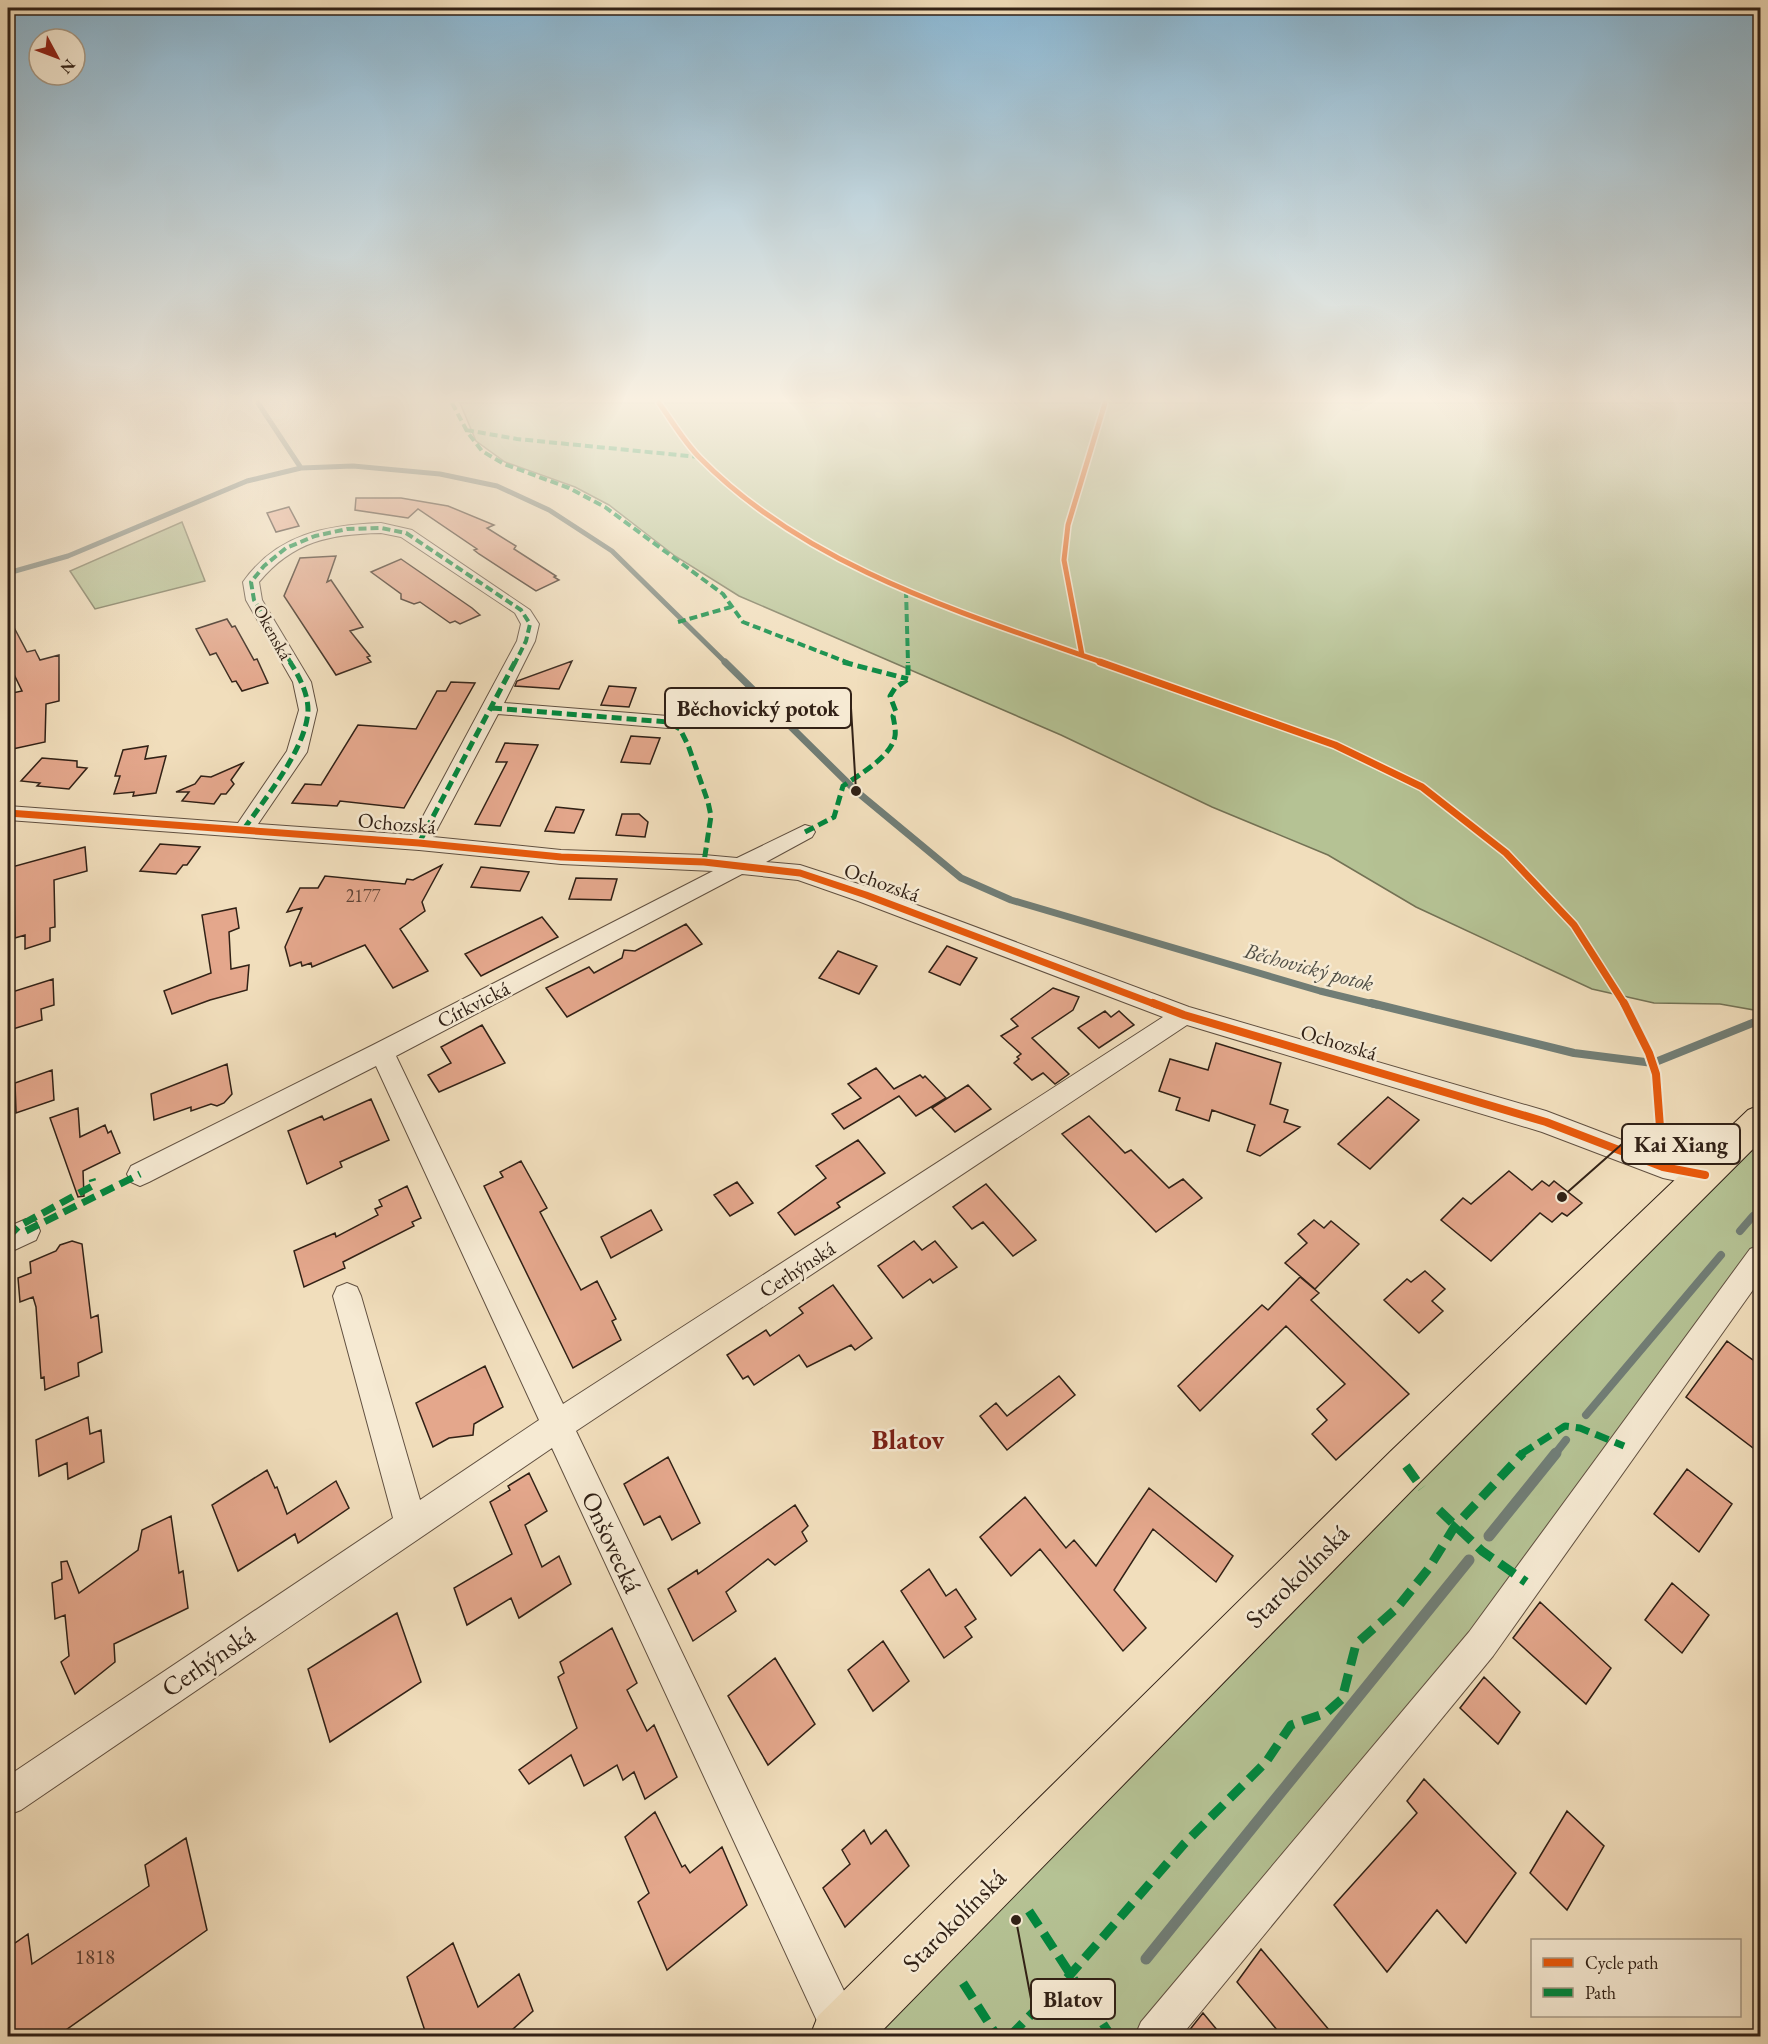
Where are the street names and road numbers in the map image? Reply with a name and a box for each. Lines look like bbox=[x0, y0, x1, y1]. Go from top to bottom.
street label: Okenská bbox=[248, 600, 298, 665]
street label: Ochozská bbox=[357, 806, 438, 840]
street label: Ochozská bbox=[841, 856, 924, 908]
street label: Církvická bbox=[432, 974, 514, 1034]
street label: Ochozská bbox=[1298, 1018, 1381, 1067]
street label: Cerhýnská bbox=[754, 1234, 841, 1304]
street label: Onšovecká bbox=[574, 1486, 651, 1599]
street label: Starokolínská bbox=[1238, 1516, 1357, 1635]
street label: Cerhýnská bbox=[155, 1617, 262, 1705]
street label: Starokolínská bbox=[895, 1860, 1014, 1979]

